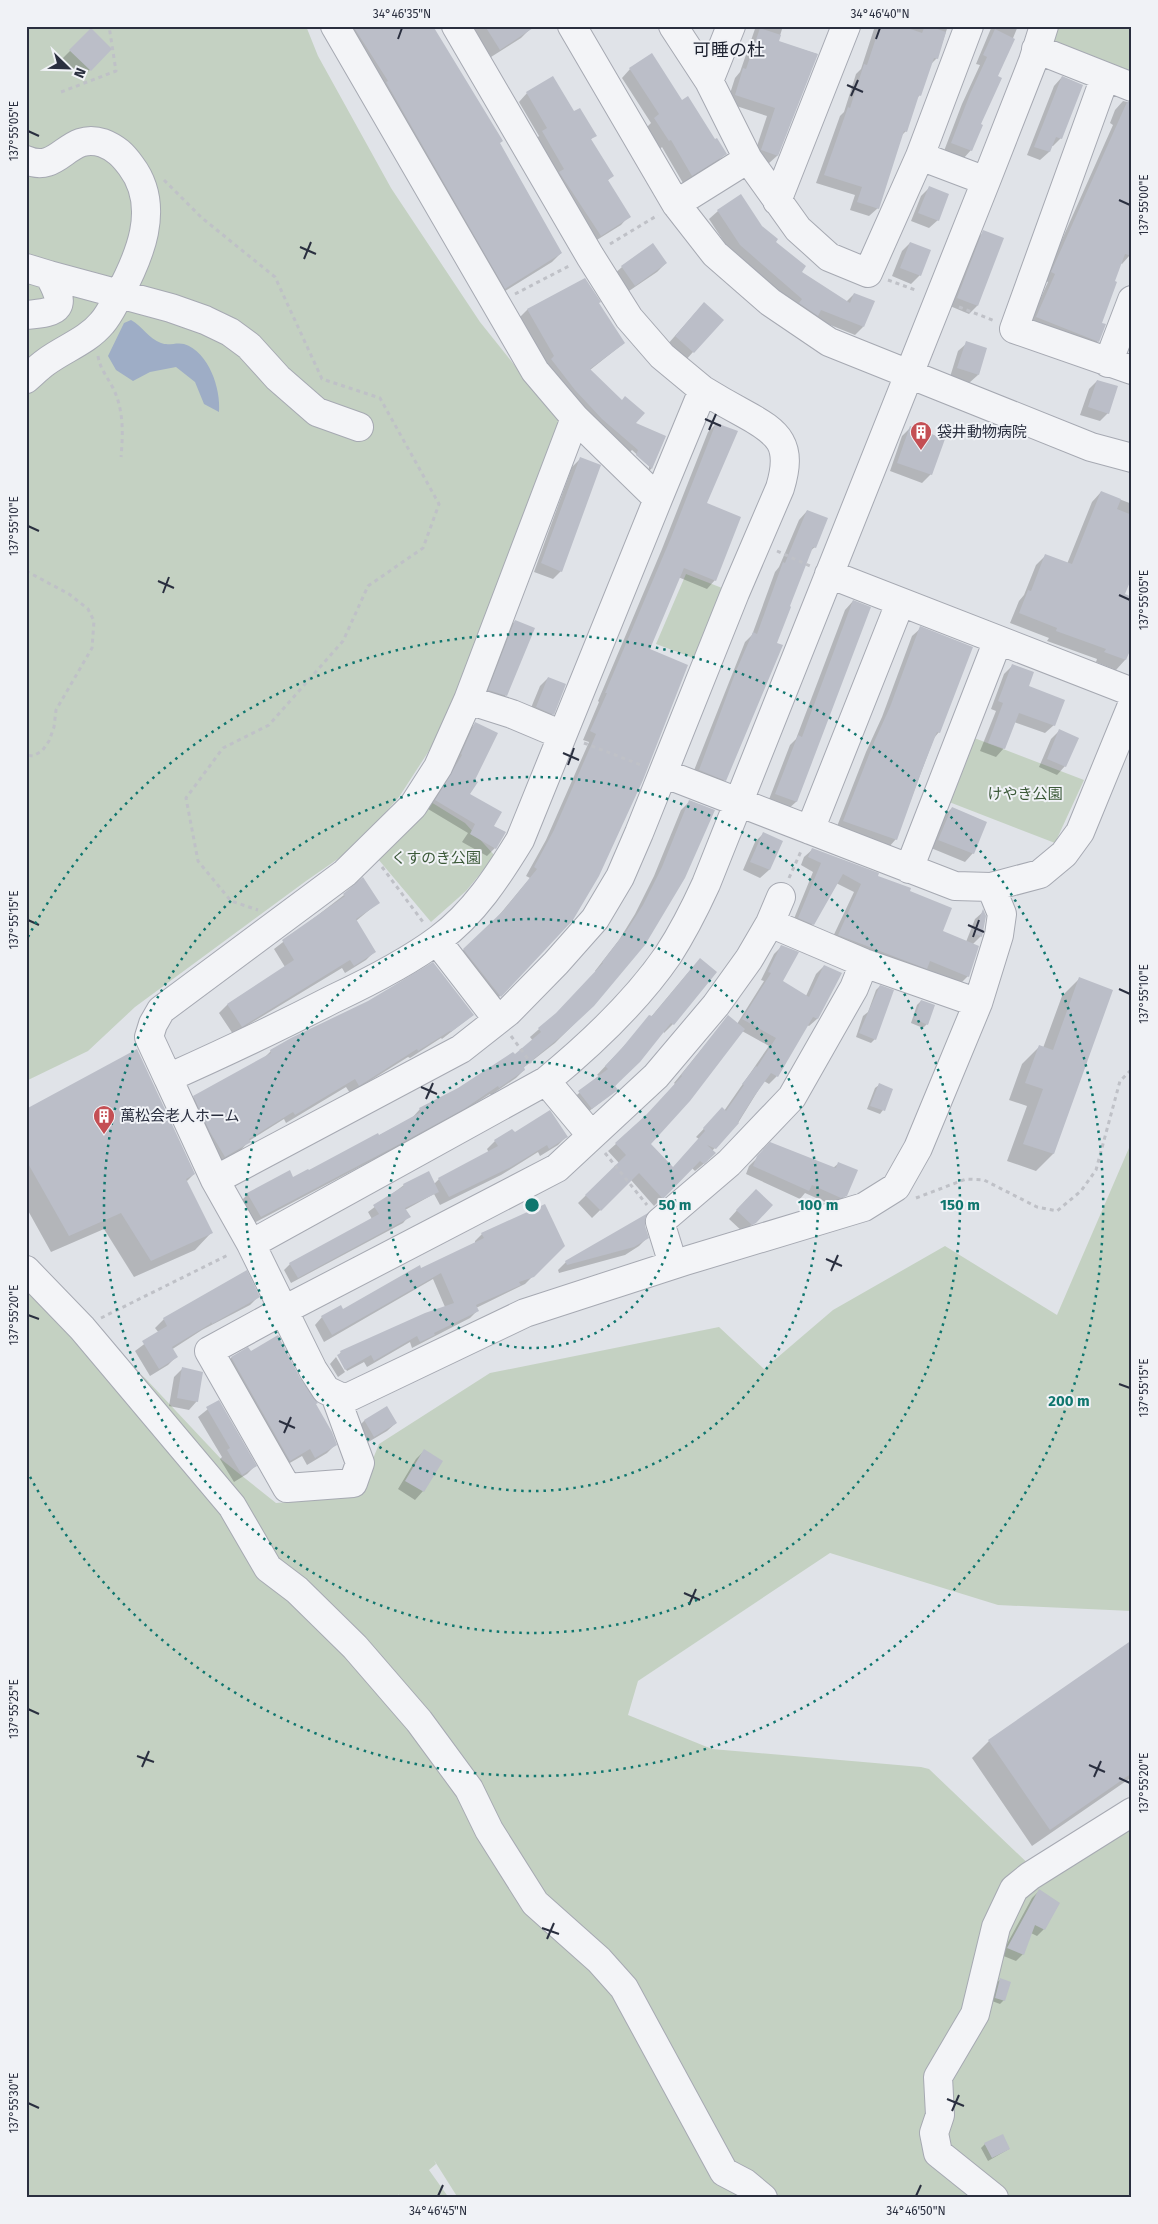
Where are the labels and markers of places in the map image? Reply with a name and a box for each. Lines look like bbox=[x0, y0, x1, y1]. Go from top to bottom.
building icon: 袋井動物病院 bbox=[909, 420, 933, 451]
place label: 袋井動物病院 bbox=[937, 423, 1027, 441]
building icon: 萬松会老人ホーム bbox=[92, 1104, 116, 1135]
place label: 萬松会老人ホーム bbox=[120, 1107, 240, 1125]
centre of rings bbox=[523, 1196, 541, 1214]

